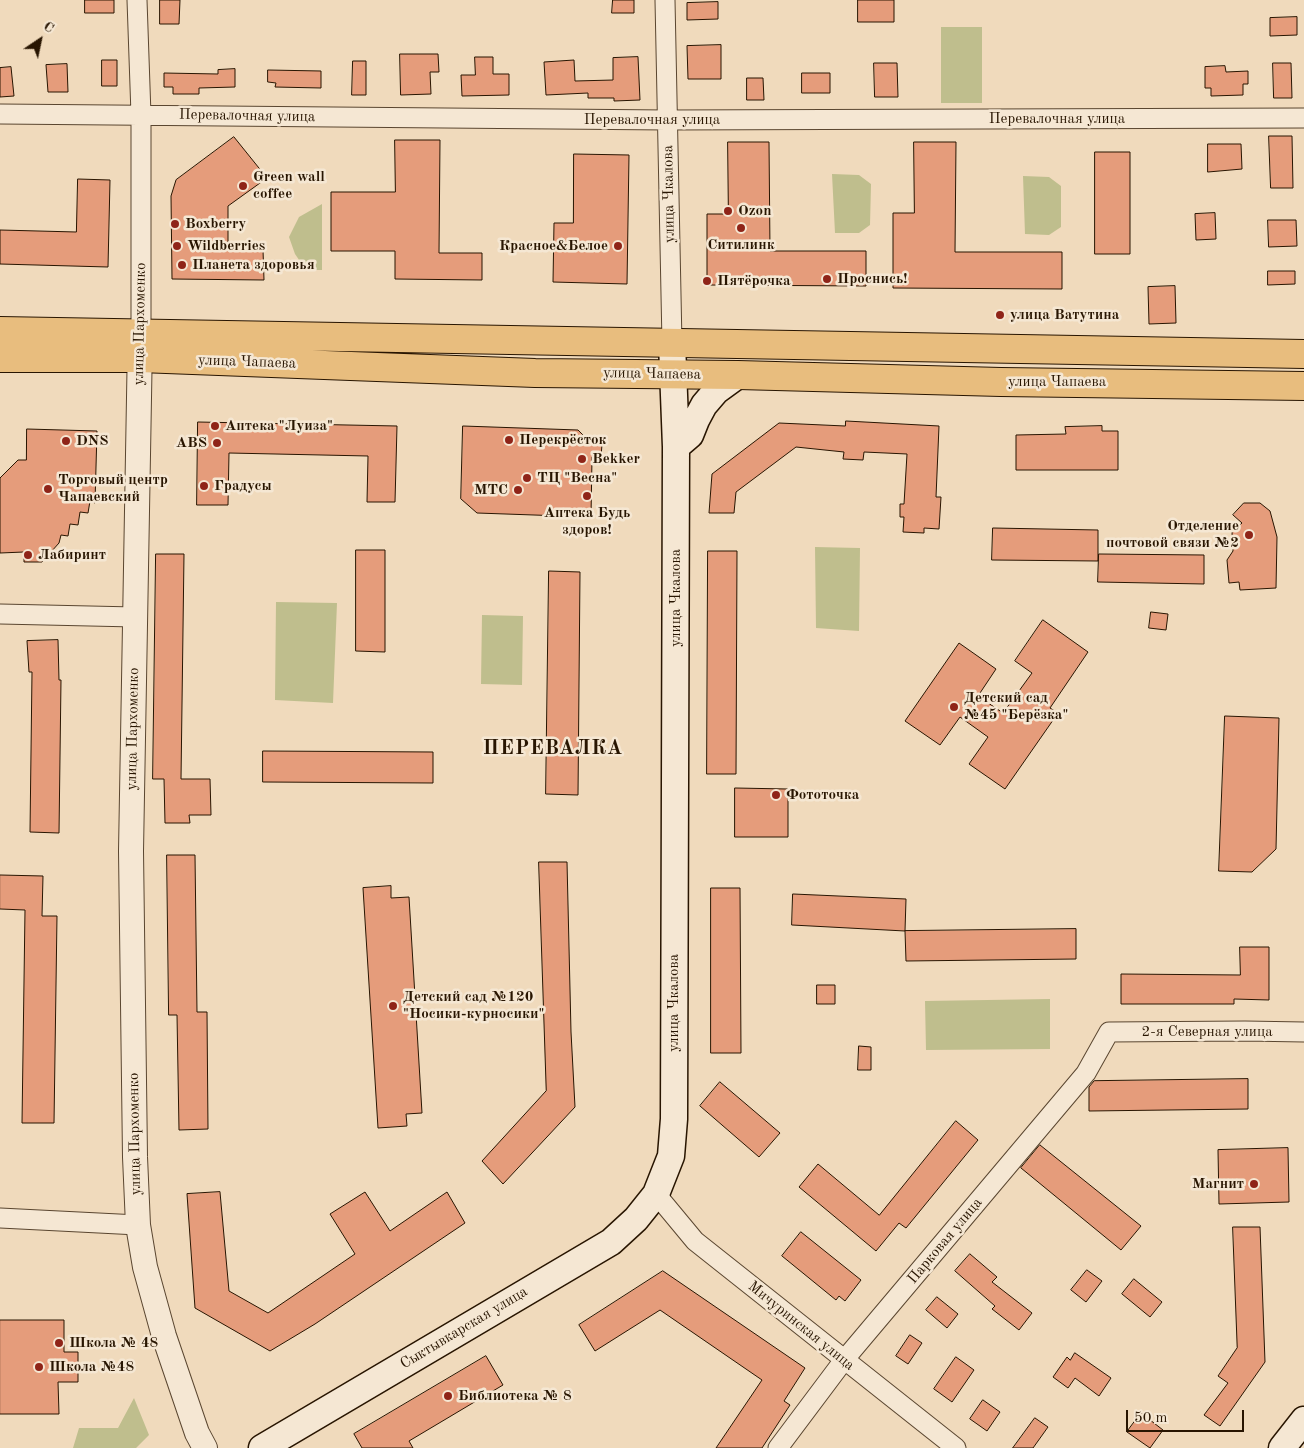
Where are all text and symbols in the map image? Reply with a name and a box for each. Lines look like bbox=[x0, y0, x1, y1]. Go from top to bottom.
north arrow bbox=[15, 15, 65, 65]
text: С bbox=[41, 19, 56, 36]
street label: Перевалочная улица bbox=[179, 106, 315, 126]
street label: Перевалочная улица bbox=[989, 110, 1125, 128]
street label: Перевалочная улица bbox=[584, 111, 720, 129]
street label: улица Чкалова bbox=[659, 145, 679, 243]
place label: Green wall coffee bbox=[253, 168, 325, 203]
marker: Green wall coffee bbox=[237, 180, 249, 192]
place label: Ozon bbox=[738, 202, 771, 220]
marker: Ozon bbox=[722, 205, 734, 217]
place label: Boxberry bbox=[185, 215, 246, 233]
marker: Boxberry bbox=[169, 218, 181, 230]
marker: Ситилинк bbox=[735, 222, 747, 234]
place label: Ситилинк bbox=[707, 236, 775, 254]
place label: Wildberries bbox=[187, 237, 265, 255]
place label: Красное&Белое bbox=[499, 237, 608, 255]
marker: Wildberries bbox=[171, 240, 183, 252]
marker: Красное&Белое bbox=[612, 240, 624, 252]
place label: Планета здоровья bbox=[192, 256, 315, 274]
marker: Планета здоровья bbox=[176, 259, 188, 271]
street label: улица Пархоменко bbox=[130, 262, 150, 386]
place label: Проснись! bbox=[837, 270, 907, 288]
place label: Пятёрочка bbox=[717, 272, 791, 290]
marker: Проснись! bbox=[821, 273, 833, 285]
marker: Пятёрочка bbox=[701, 275, 713, 287]
place label: улица Ватутина bbox=[1010, 306, 1119, 324]
marker: улица Ватутина bbox=[994, 309, 1006, 321]
street label: улица Чапаева bbox=[198, 351, 296, 373]
street label: улица Чапаева bbox=[603, 364, 701, 384]
street label: улица Чапаева bbox=[1008, 373, 1106, 391]
place label: Аптека "Луиза" bbox=[225, 417, 333, 435]
marker: Аптека "Луиза" bbox=[209, 420, 221, 432]
place label: Перекрёсток bbox=[519, 431, 606, 449]
place label: DNS bbox=[76, 432, 109, 450]
place label: ABS bbox=[176, 434, 207, 452]
marker: Перекрёсток bbox=[503, 434, 515, 446]
marker: DNS bbox=[60, 435, 72, 447]
marker: ABS bbox=[211, 437, 223, 449]
place label: Bekker bbox=[592, 450, 640, 468]
marker: Bekker bbox=[576, 453, 588, 465]
place label: ТЦ "Весна" bbox=[537, 469, 617, 487]
place label: Торговый центр Чапаевский bbox=[58, 471, 168, 506]
marker: ТЦ "Весна" bbox=[521, 472, 533, 484]
place label: Градусы bbox=[214, 477, 272, 495]
marker: Градусы bbox=[198, 480, 210, 492]
place label: МТС bbox=[474, 481, 508, 499]
marker: Торговый центр Чапаевский bbox=[42, 483, 54, 495]
marker: МТС bbox=[512, 484, 524, 496]
marker: Аптека Будь здоров! bbox=[581, 490, 593, 502]
place label: Аптека Будь здоров! bbox=[544, 504, 630, 539]
place label: Отделение почтовой связи №2 bbox=[1106, 517, 1239, 552]
marker: Отделение почтовой связи №2 bbox=[1243, 529, 1255, 541]
place label: Лабиринт bbox=[38, 546, 106, 564]
marker: Лабиринт bbox=[22, 549, 34, 561]
street label: улица Чкалова bbox=[667, 549, 685, 647]
street label: улица Пархоменко bbox=[123, 667, 143, 791]
place label: Детский сад №45 "Берёзка" bbox=[964, 689, 1068, 724]
marker: Детский сад №45 "Берёзка" bbox=[948, 701, 960, 713]
district label: ПЕРЕВАЛКА bbox=[482, 737, 624, 761]
place label: Фототочка bbox=[786, 786, 859, 804]
marker: Фототочка bbox=[770, 789, 782, 801]
street label: улица Чкалова bbox=[665, 954, 683, 1052]
place label: Детский сад №120 "Носики-курносики" bbox=[403, 988, 544, 1023]
marker: Детский сад №120 "Носики-курносики" bbox=[387, 1000, 399, 1012]
street label: 2-я Северная улица bbox=[1141, 1023, 1273, 1041]
street label: улица Пархоменко bbox=[125, 1072, 145, 1196]
place label: Магнит bbox=[1192, 1175, 1244, 1193]
marker: Магнит bbox=[1248, 1178, 1260, 1190]
street label: Парковая улица bbox=[904, 1194, 986, 1288]
street label: Мичуринская улица bbox=[744, 1277, 858, 1375]
street label: Сыктывкарская улица bbox=[397, 1283, 531, 1373]
place label: Школа № 48 bbox=[69, 1334, 158, 1352]
marker: Школа № 48 bbox=[53, 1337, 65, 1349]
place label: Школа №48 bbox=[49, 1358, 134, 1376]
marker: Школа №48 bbox=[33, 1361, 45, 1373]
place label: Библиотека № 8 bbox=[458, 1387, 572, 1405]
marker: Библиотека № 8 bbox=[442, 1390, 454, 1402]
scale bar bbox=[1129, 1400, 1246, 1432]
text: 50 m bbox=[1134, 1411, 1168, 1426]

